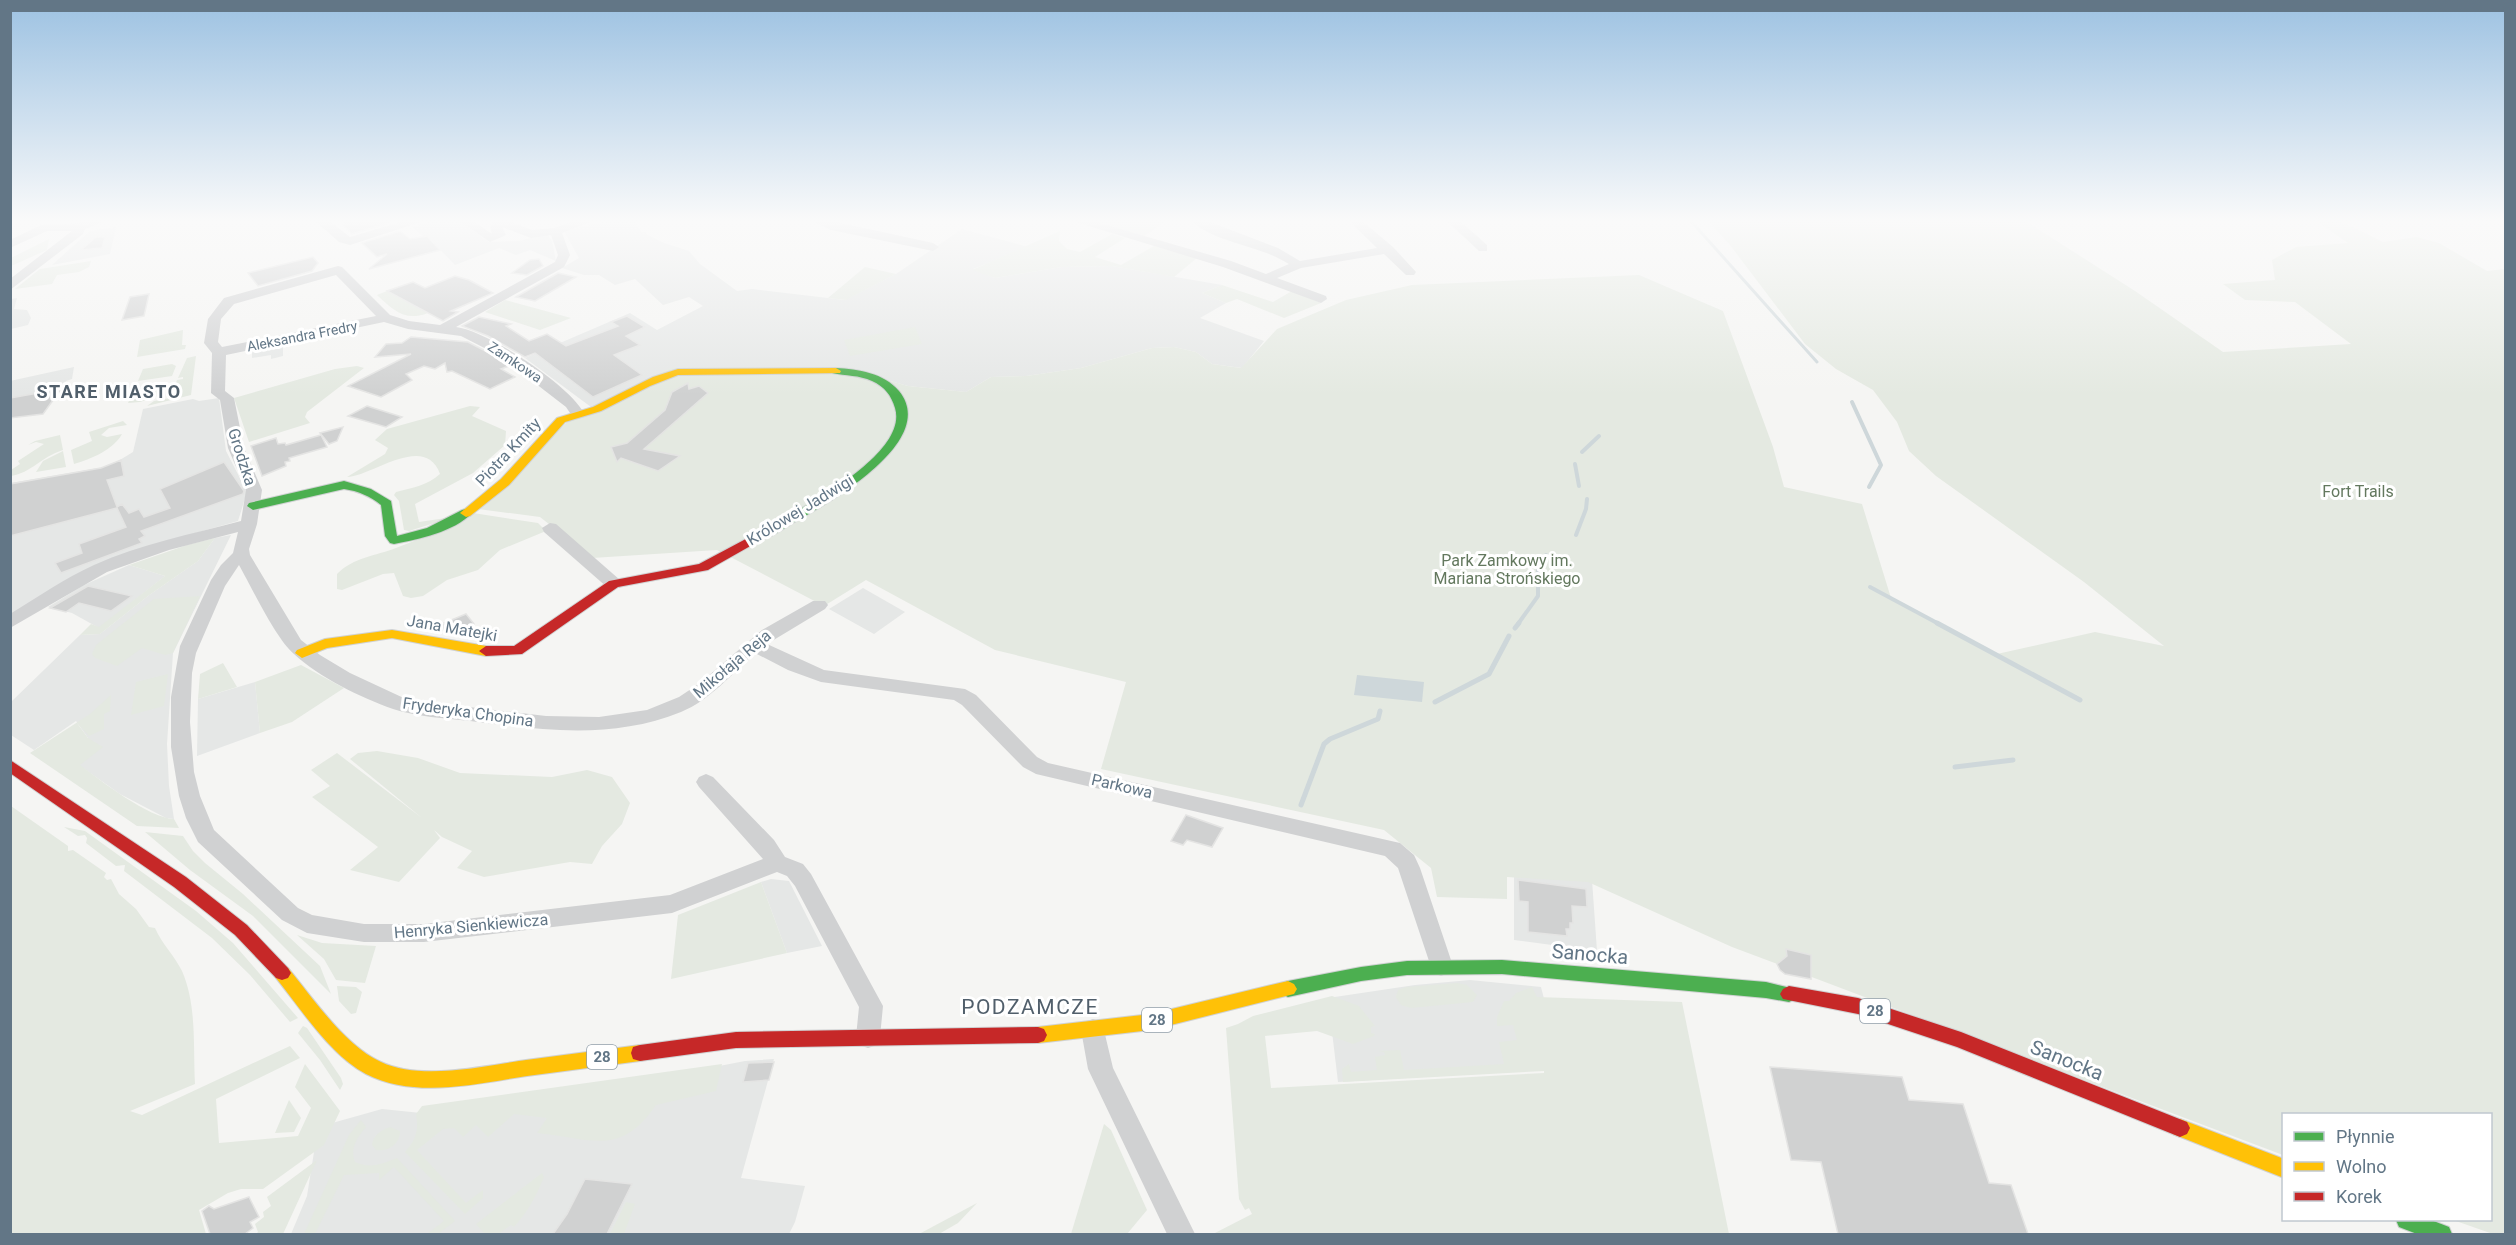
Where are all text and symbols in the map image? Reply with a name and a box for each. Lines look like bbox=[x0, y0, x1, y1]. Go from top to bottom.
street label: Aleksandra Fredry bbox=[245, 317, 359, 355]
street label: Zamkowa bbox=[485, 338, 545, 386]
district label: STARE MIASTO bbox=[36, 381, 182, 402]
street label: Piotra Kmity bbox=[471, 414, 545, 490]
street label: Grodzka bbox=[224, 426, 260, 488]
street label: Królowej Jadwigi bbox=[743, 471, 857, 549]
park label: Fort Trails bbox=[2322, 482, 2394, 501]
park label: Park Zamkowy im. Mariana Strońskiego bbox=[1433, 551, 1581, 588]
street label: Jana Matejki bbox=[405, 611, 499, 645]
street label: Mikołaja Reja bbox=[689, 626, 775, 702]
street label: Fryderyka Chopina bbox=[401, 693, 535, 731]
street label: Parkowa bbox=[1090, 770, 1154, 802]
street label: Henryka Sienkiewicza bbox=[393, 910, 549, 942]
street label: Sanocka bbox=[1551, 939, 1629, 969]
district label: PODZAMCZE bbox=[961, 995, 1099, 1019]
road number: 28 bbox=[1860, 999, 1890, 1023]
road number: 28 bbox=[1142, 1008, 1172, 1032]
street label: Sanocka bbox=[2027, 1035, 2107, 1085]
road number: 28 bbox=[587, 1045, 617, 1069]
legend bbox=[2282, 1113, 2492, 1221]
text: Płynnie bbox=[2336, 1126, 2395, 1147]
text: Wolno bbox=[2336, 1156, 2387, 1177]
text: Korek bbox=[2336, 1186, 2383, 1207]

